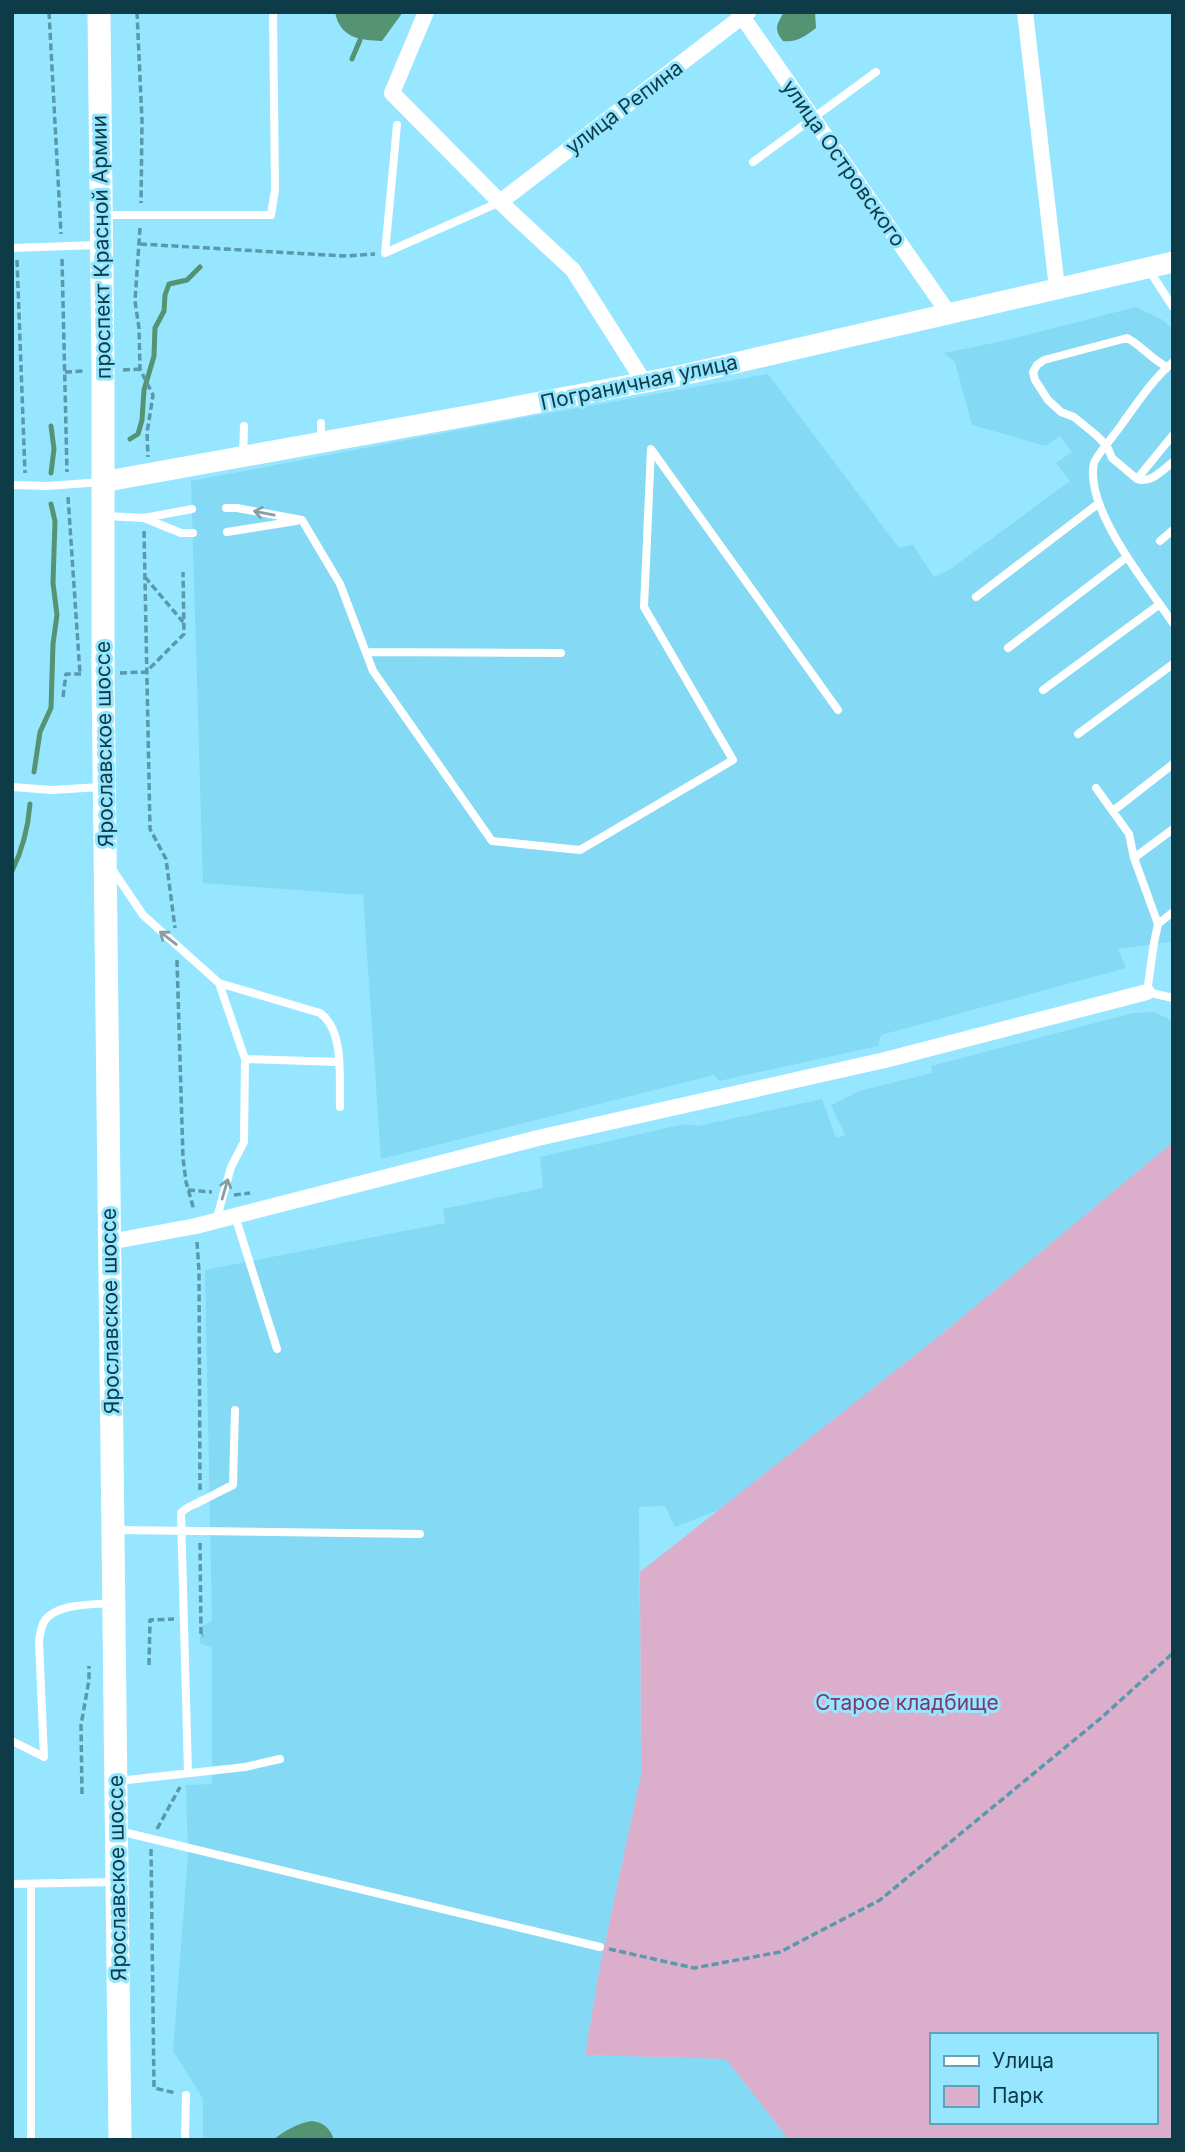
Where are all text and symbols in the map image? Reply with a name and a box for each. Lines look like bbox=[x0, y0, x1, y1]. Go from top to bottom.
street label: улица Репина bbox=[561, 55, 687, 159]
street label: улица Островского bbox=[777, 75, 911, 251]
street label: проспект Красной Армии bbox=[86, 115, 116, 379]
street label: Пограничная улица bbox=[538, 349, 740, 415]
one-way arrow bbox=[253, 506, 276, 519]
street label: Ярославское шоссе bbox=[90, 641, 118, 847]
one-way arrow bbox=[159, 930, 177, 945]
one-way arrow bbox=[219, 1178, 232, 1200]
street label: Ярославское шоссе bbox=[96, 1208, 124, 1414]
park label: Старое кладбище bbox=[815, 1690, 999, 1715]
street label: Ярославское шоссе bbox=[103, 1775, 131, 1981]
legend bbox=[930, 2033, 1157, 2124]
text: Улица bbox=[992, 2048, 1054, 2073]
text: Парк bbox=[992, 2083, 1044, 2108]

